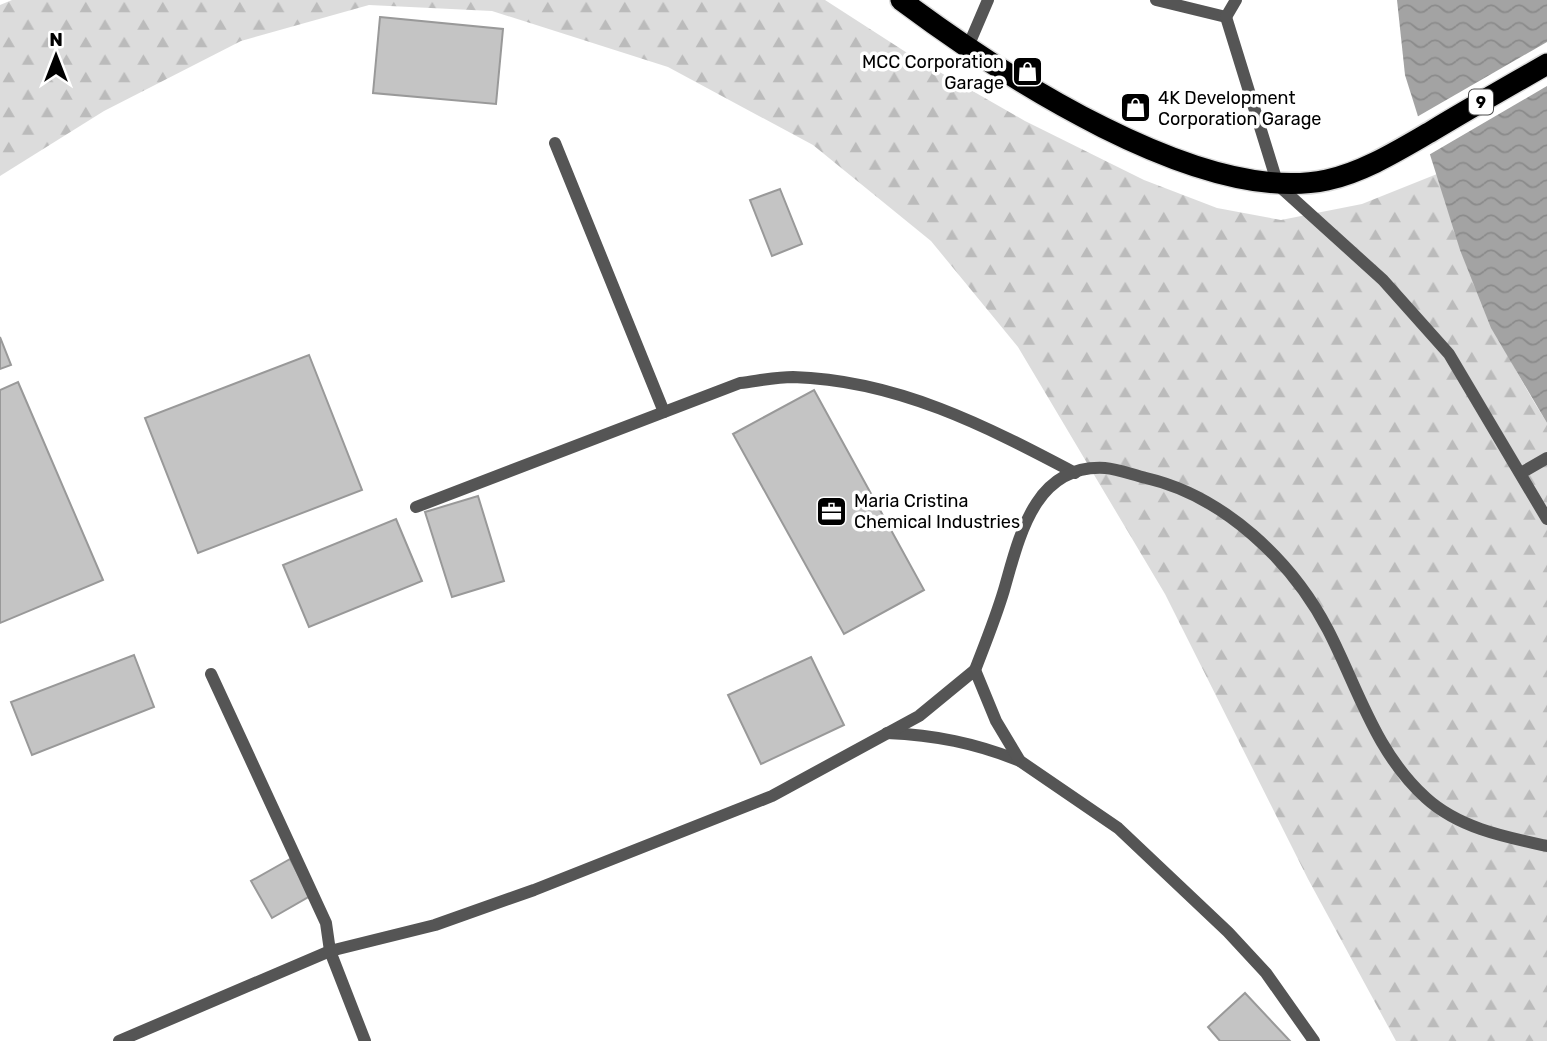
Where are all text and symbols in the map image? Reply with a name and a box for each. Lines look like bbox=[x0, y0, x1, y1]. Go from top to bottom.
north arrow bbox=[21, 21, 91, 91]
text: N bbox=[49, 28, 63, 51]
place label: MCC Corporation Garage bbox=[862, 51, 1004, 94]
shop icon: MCC Corporation Garage bbox=[1010, 55, 1044, 89]
place label: 4K Development Corporation Garage bbox=[1158, 87, 1321, 130]
road number: 9 bbox=[1469, 90, 1493, 114]
shop icon: 4K Development Corporation Garage bbox=[1118, 91, 1152, 125]
place label: Maria Cristina Chemical Industries bbox=[854, 490, 1020, 533]
office icon: Maria Cristina Chemical Industries bbox=[814, 494, 848, 528]

